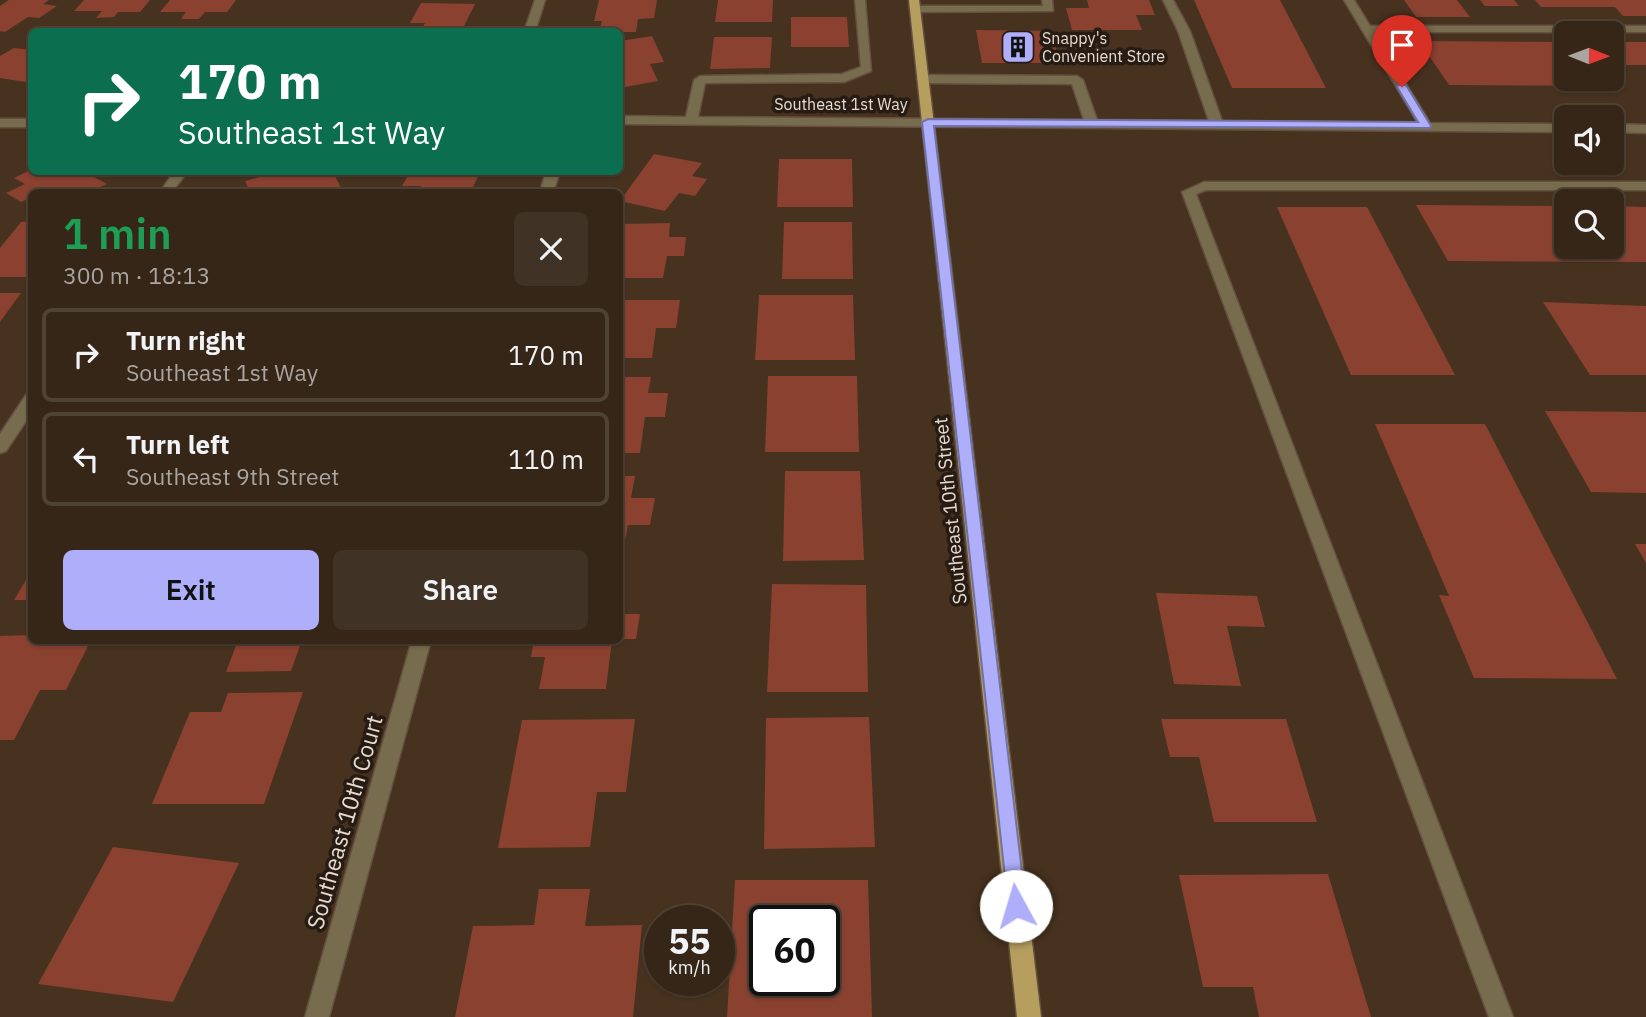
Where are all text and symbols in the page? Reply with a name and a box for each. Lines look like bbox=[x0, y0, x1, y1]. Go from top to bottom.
pin bbox=[1372, 15, 1432, 87]
north arrow bbox=[1554, 21, 1624, 91]
map controls bbox=[1554, 21, 1624, 259]
icon: arrive bbox=[1383, 26, 1421, 64]
building icon: Snappy's Convenient Store bbox=[999, 28, 1037, 66]
place label: Snappy's Convenient Store bbox=[1042, 28, 1165, 66]
text: 170 m bbox=[178, 49, 322, 112]
icon: right bbox=[63, 56, 154, 147]
street label: Southeast 1st Way bbox=[774, 94, 908, 114]
button: sound bbox=[1554, 105, 1624, 175]
text: Southeast 1st Way bbox=[178, 111, 445, 153]
button: search bbox=[1554, 189, 1624, 259]
text: 1 min bbox=[63, 206, 172, 261]
button: close bbox=[514, 212, 588, 286]
text: 300 m · 18:13 bbox=[63, 260, 210, 290]
text: Turn right bbox=[126, 323, 245, 357]
icon: right bbox=[67, 336, 105, 374]
text: 170 m bbox=[508, 338, 584, 372]
text: Southeast 1st Way bbox=[126, 357, 318, 387]
street label: Southeast 10th Street bbox=[928, 416, 972, 606]
text: Turn left bbox=[126, 427, 229, 461]
icon: left bbox=[67, 440, 105, 478]
text: 110 m bbox=[508, 442, 584, 476]
text: Southeast 9th Street bbox=[126, 461, 339, 491]
button: Exit bbox=[63, 550, 319, 630]
button: Share bbox=[333, 550, 588, 630]
street label: Southeast 10th Court bbox=[299, 712, 389, 932]
position arrow bbox=[979, 869, 1053, 943]
speed limit sign: 60 bbox=[749, 905, 840, 996]
text: 55 bbox=[668, 918, 711, 964]
text: km/h bbox=[668, 956, 711, 979]

